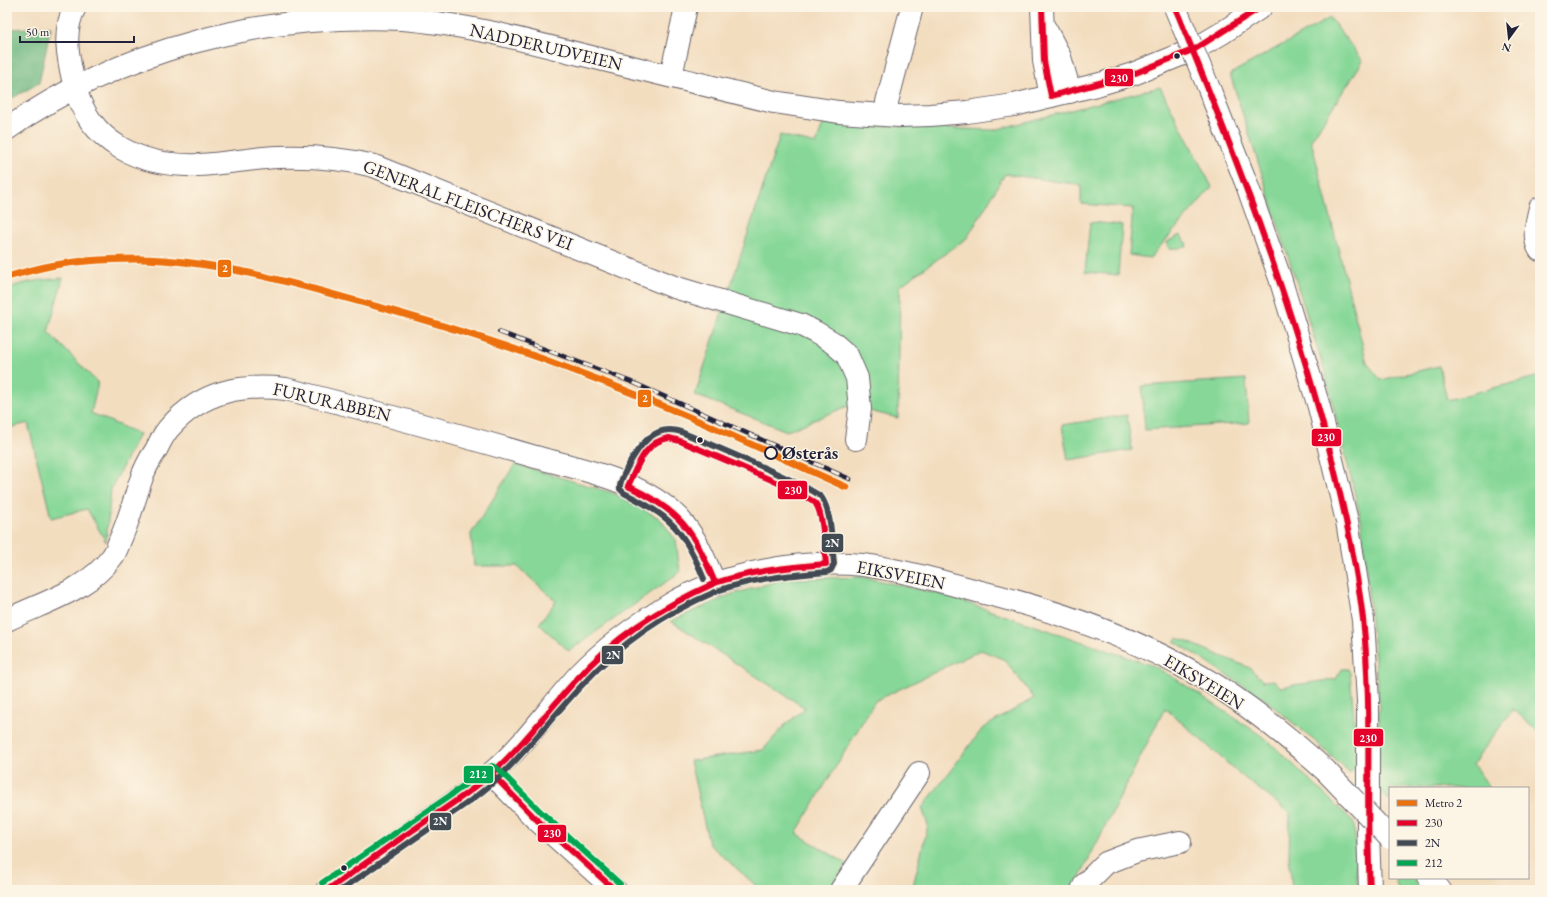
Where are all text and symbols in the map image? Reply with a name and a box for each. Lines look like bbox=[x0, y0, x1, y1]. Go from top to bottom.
scale bar bbox=[20, 18, 134, 44]
street label: NADDERUDVEIEN bbox=[468, 18, 625, 75]
north arrow bbox=[1489, 18, 1529, 58]
text: 50 m bbox=[26, 24, 50, 40]
text: N bbox=[1500, 40, 1513, 56]
unlabelled marker bbox=[1172, 51, 1182, 61]
line badge: 230 bbox=[1104, 68, 1134, 87]
text: 230 bbox=[1110, 71, 1128, 85]
street label: GENERAL FLEISCHERS VEI bbox=[360, 154, 576, 255]
line badge: 2 bbox=[217, 259, 232, 278]
text: 2 bbox=[222, 261, 228, 275]
street label: FURURABBEN bbox=[271, 377, 394, 426]
line badge: 2 bbox=[637, 389, 652, 408]
text: 2 bbox=[642, 391, 648, 405]
line badge: 230 bbox=[1311, 428, 1342, 447]
text: 230 bbox=[1317, 430, 1335, 444]
unlabelled marker bbox=[695, 435, 705, 445]
place label: Østerås bbox=[782, 441, 838, 464]
marker: Østerås bbox=[764, 446, 778, 460]
line badge: 230 bbox=[777, 480, 808, 500]
text: 230 bbox=[784, 483, 802, 497]
line badge: 2N bbox=[821, 533, 844, 553]
text: 2N bbox=[825, 536, 839, 550]
street label: EIKSVEIEN bbox=[855, 555, 948, 594]
line badge: 2N bbox=[601, 645, 624, 665]
text: 2N bbox=[606, 648, 620, 662]
street label: EIKSVEIEN bbox=[1160, 649, 1249, 715]
line badge: 230 bbox=[1353, 728, 1384, 747]
text: 230 bbox=[1359, 731, 1377, 745]
line badge: 212 bbox=[463, 765, 494, 784]
text: 212 bbox=[469, 767, 487, 781]
legend bbox=[1389, 787, 1529, 879]
text: Metro 2 bbox=[1425, 795, 1462, 811]
line badge: 2N bbox=[429, 812, 452, 831]
text: 2N bbox=[433, 814, 447, 828]
text: 230 bbox=[1425, 815, 1443, 831]
line badge: 230 bbox=[537, 824, 567, 843]
text: 230 bbox=[543, 826, 561, 840]
text: 2N bbox=[1425, 835, 1441, 851]
text: 212 bbox=[1425, 855, 1443, 871]
unlabelled marker bbox=[339, 863, 349, 873]

